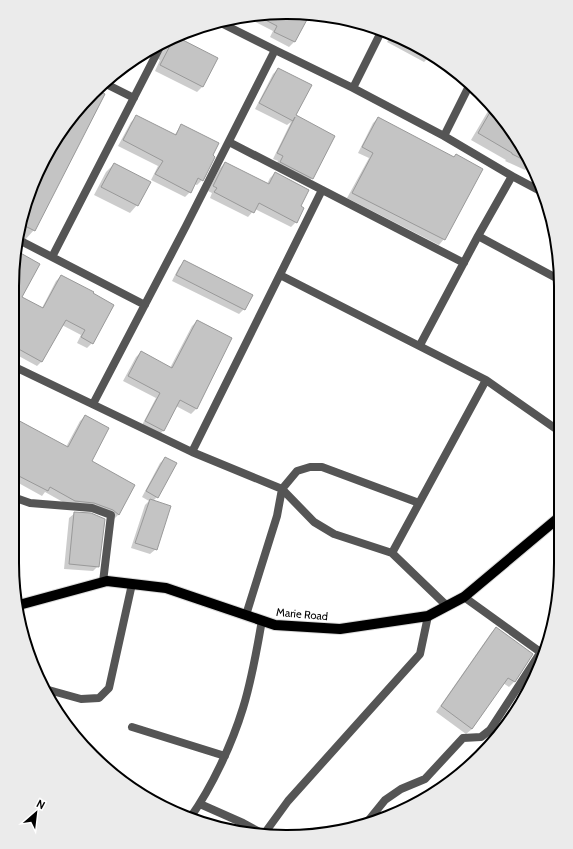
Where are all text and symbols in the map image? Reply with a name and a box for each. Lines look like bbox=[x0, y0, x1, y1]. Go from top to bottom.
street label: Marie Road bbox=[276, 605, 328, 623]
north arrow bbox=[16, 793, 56, 833]
text: N bbox=[34, 796, 47, 812]

